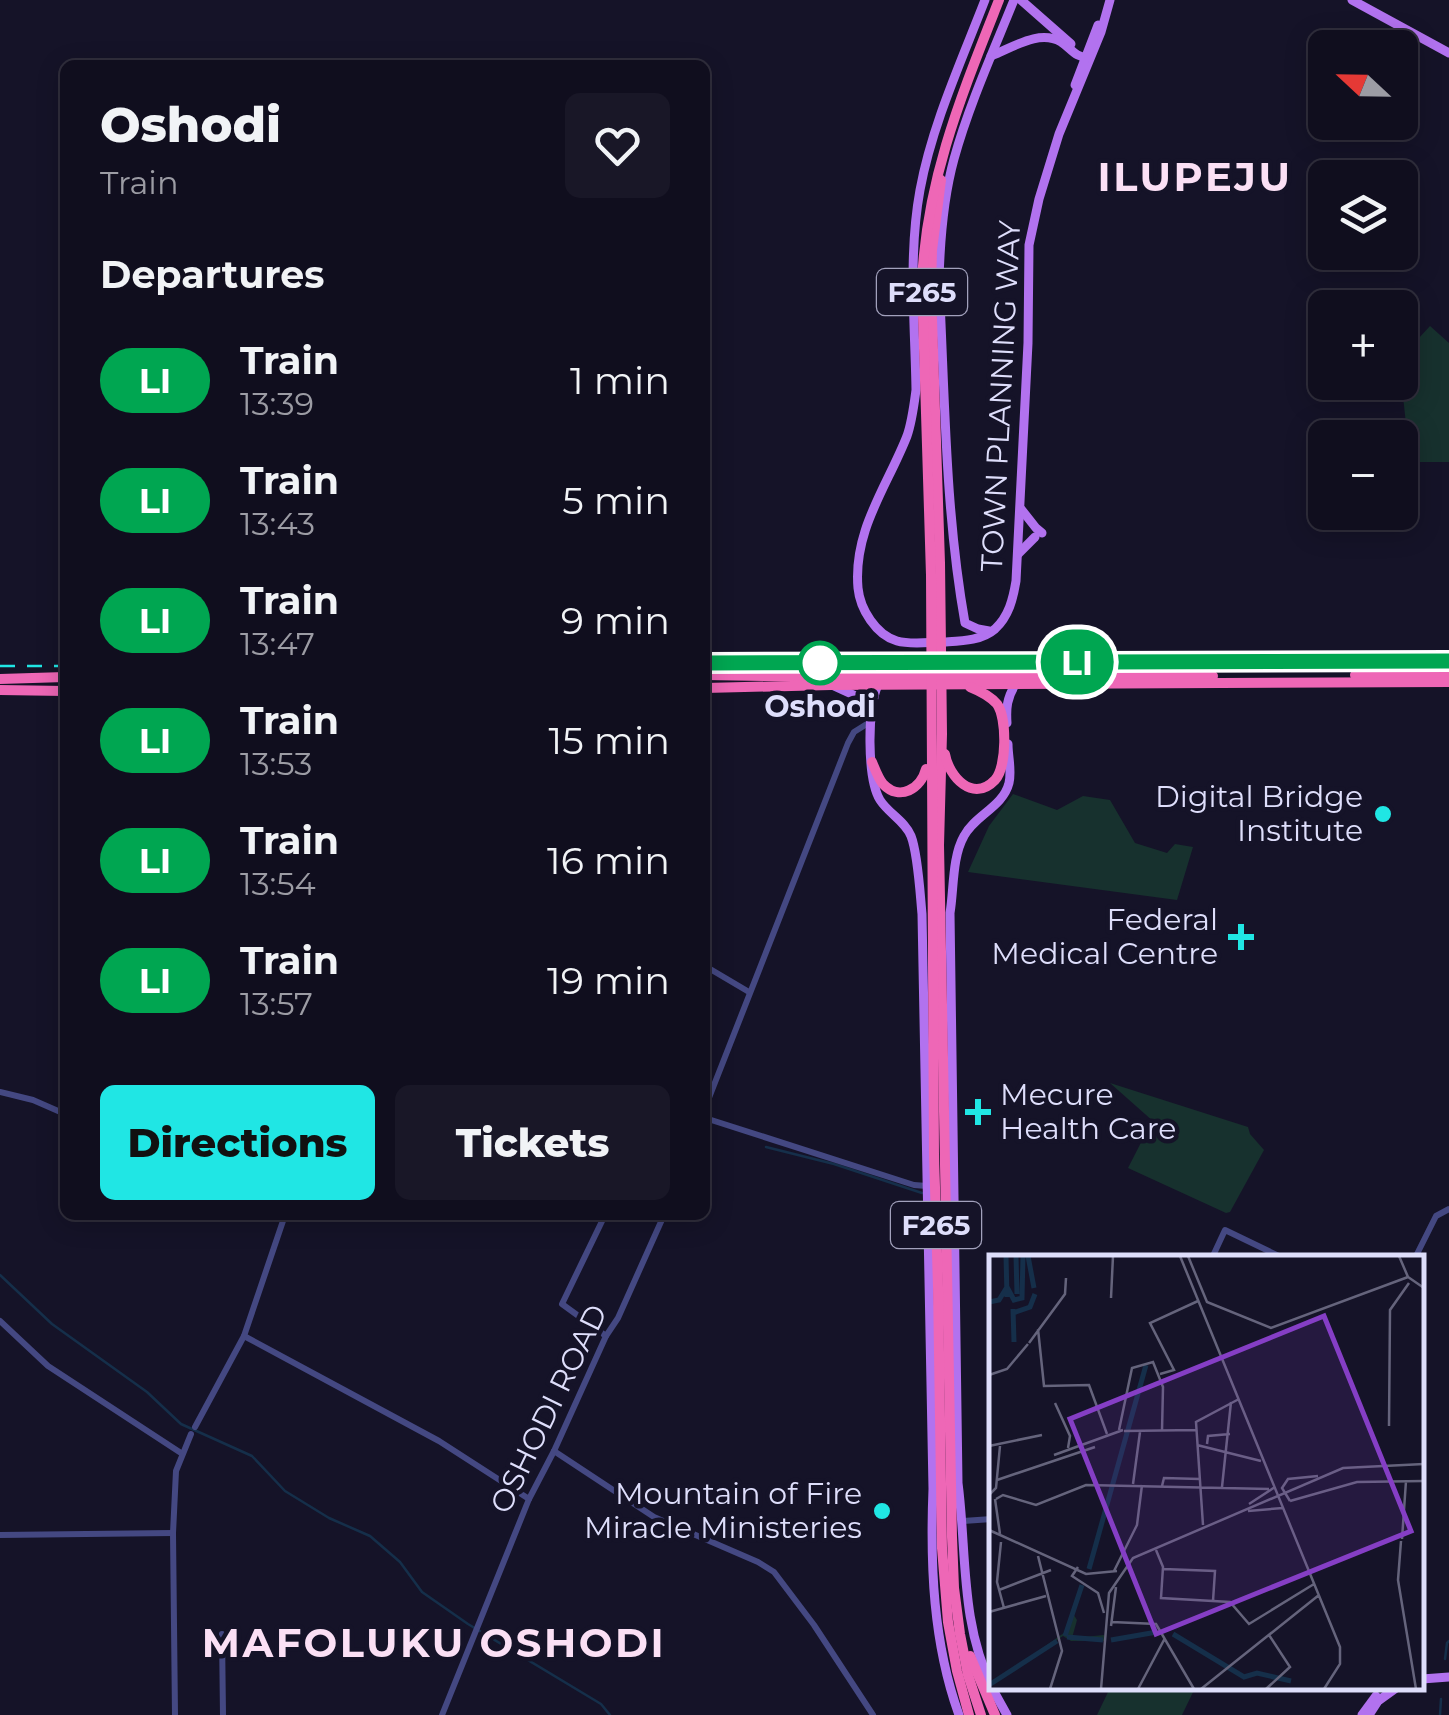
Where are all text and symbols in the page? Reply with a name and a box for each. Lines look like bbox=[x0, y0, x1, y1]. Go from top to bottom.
north arrow bbox=[1308, 30, 1418, 140]
map controls bbox=[1308, 30, 1418, 530]
button: heart bbox=[565, 93, 670, 198]
text: Oshodi bbox=[100, 96, 281, 154]
district label: ILUPEJU bbox=[1098, 152, 1292, 201]
button: layers bbox=[1308, 160, 1418, 270]
text: Train bbox=[100, 163, 179, 202]
street label: TOWN PLANNING WAY bbox=[973, 218, 1028, 573]
text: Departures bbox=[100, 251, 324, 298]
road number: F265 bbox=[877, 269, 967, 315]
button: + bbox=[1308, 290, 1418, 400]
text: Train bbox=[240, 337, 339, 384]
text: 1 min bbox=[570, 357, 670, 404]
text: LI bbox=[139, 359, 171, 402]
text: 13:39 bbox=[240, 384, 314, 423]
button: − bbox=[1308, 420, 1418, 530]
text: Train bbox=[240, 457, 339, 504]
text: 5 min bbox=[562, 477, 670, 524]
text: LI bbox=[139, 479, 171, 522]
text: 13:43 bbox=[240, 504, 315, 543]
text: Train bbox=[240, 577, 339, 624]
text: 9 min bbox=[561, 597, 670, 644]
text: LI bbox=[139, 599, 171, 642]
text: 13:47 bbox=[240, 624, 315, 663]
line badge: LI bbox=[1032, 630, 1122, 694]
text: LI bbox=[1061, 641, 1093, 684]
marker: Oshodi bbox=[799, 642, 841, 684]
place label: Oshodi bbox=[764, 688, 876, 725]
text: Train bbox=[240, 697, 339, 744]
text: 15 min bbox=[549, 717, 670, 764]
text: LI bbox=[139, 719, 171, 762]
text: 13:53 bbox=[240, 744, 312, 783]
place label: Digital Bridge Institute bbox=[1155, 778, 1363, 849]
marker: Digital Bridge Institute bbox=[1372, 803, 1394, 825]
text: Train bbox=[240, 817, 339, 864]
text: 16 min bbox=[547, 837, 670, 884]
text: LI bbox=[139, 839, 171, 882]
text: 13:54 bbox=[240, 864, 316, 903]
place label: Federal Medical Centre bbox=[991, 901, 1218, 972]
marker: Federal Medical Centre bbox=[1228, 924, 1254, 950]
text: Train bbox=[240, 937, 339, 984]
text: 19 min bbox=[547, 957, 670, 1004]
text: LI bbox=[139, 959, 171, 1002]
text: 13:57 bbox=[240, 984, 313, 1023]
place label: Mecure Health Care bbox=[1000, 1076, 1176, 1147]
button: Directions bbox=[100, 1085, 375, 1200]
button: Tickets bbox=[395, 1085, 670, 1200]
marker: Mecure Health Care bbox=[965, 1099, 991, 1125]
road number: F265 bbox=[891, 1202, 981, 1248]
inset map bbox=[989, 1255, 1424, 1690]
street label: OSHODI ROAD bbox=[482, 1298, 615, 1519]
place label: Mountain of Fire Miracle Ministeries bbox=[584, 1475, 862, 1546]
marker: Mountain of Fire Miracle Ministeries bbox=[871, 1500, 893, 1522]
district label: MAFOLUKU OSHODI bbox=[202, 1618, 666, 1667]

